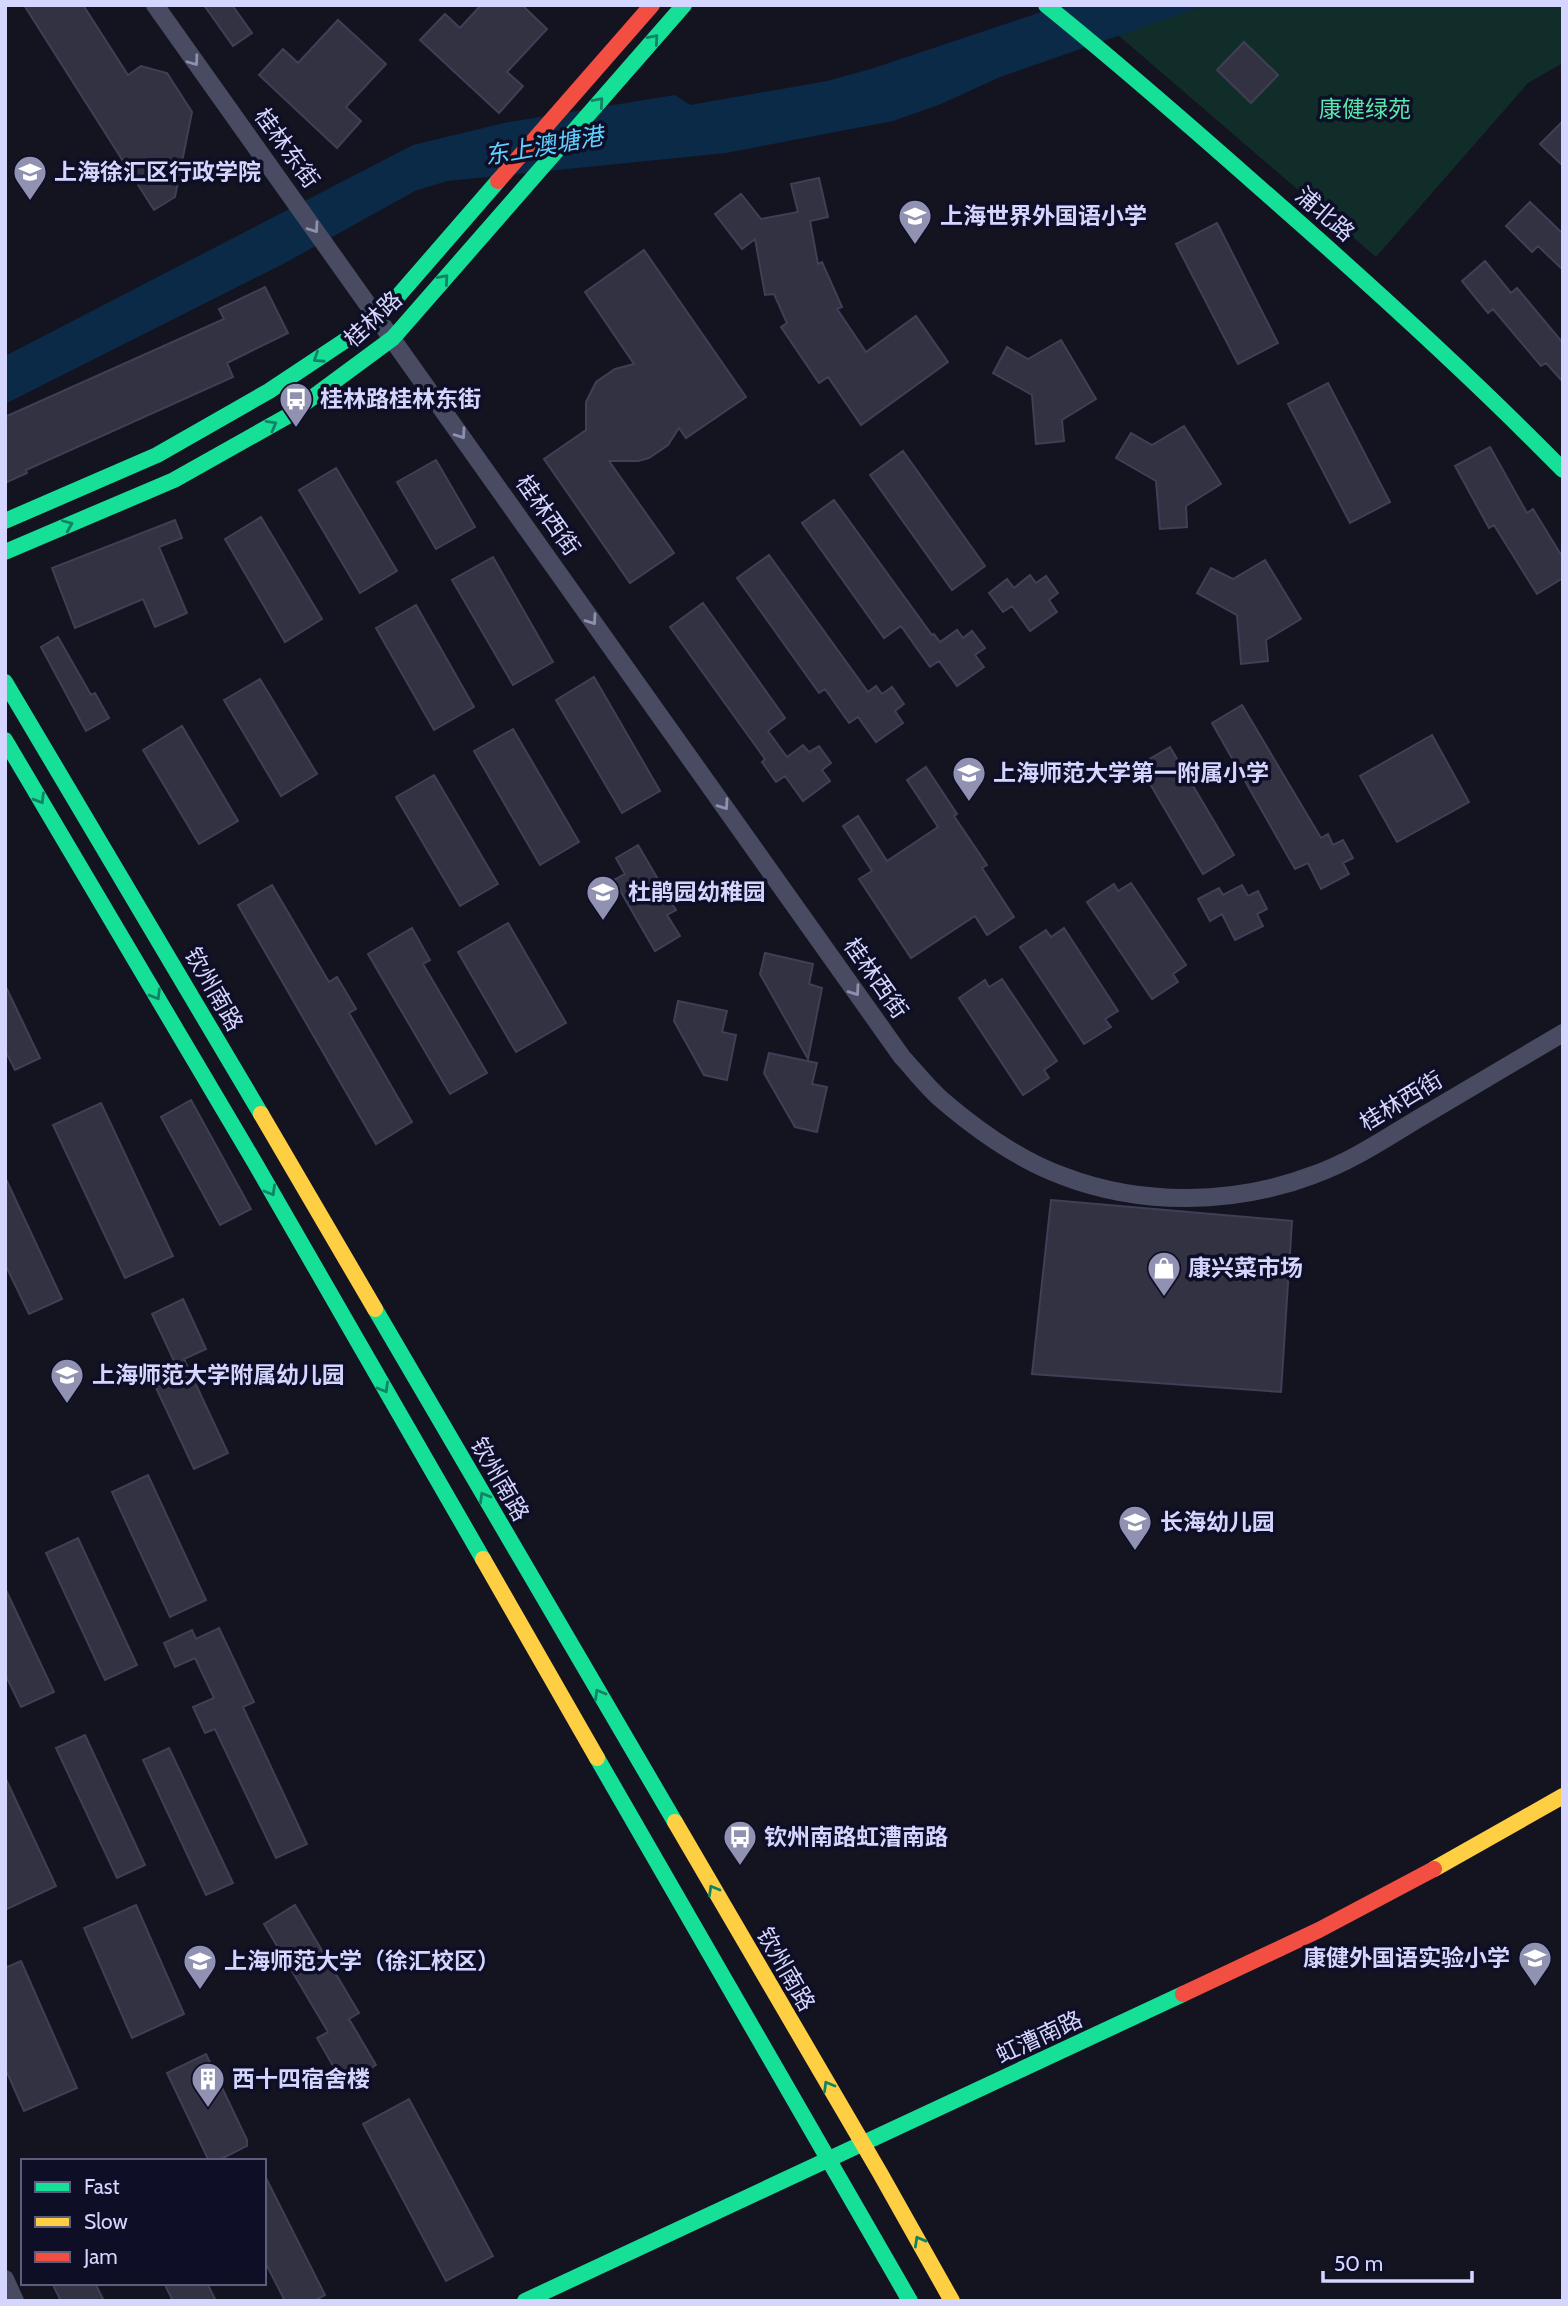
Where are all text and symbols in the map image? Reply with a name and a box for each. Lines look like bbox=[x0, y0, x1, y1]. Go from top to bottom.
one-way arrow bbox=[646, 35, 658, 48]
one-way arrow bbox=[186, 53, 199, 66]
park label: 康健绿苑 bbox=[1319, 95, 1411, 123]
one-way arrow bbox=[591, 97, 603, 110]
street label: 桂林东街 bbox=[249, 103, 325, 193]
water label: 东上澳塘港 bbox=[482, 120, 608, 170]
school or university icon: 上海徐汇区行政学院 bbox=[11, 153, 49, 202]
place label: 上海徐汇区行政学院 bbox=[54, 158, 261, 186]
street label: 浦北路 bbox=[1290, 181, 1360, 247]
school or university icon: 上海世界外国语小学 bbox=[896, 197, 934, 246]
place label: 上海世界外国语小学 bbox=[940, 202, 1147, 230]
one-way arrow bbox=[306, 220, 318, 233]
one-way arrow bbox=[436, 274, 448, 287]
street label: 桂林路 bbox=[338, 285, 408, 353]
one-way arrow bbox=[313, 350, 326, 363]
bus stop icon: 桂林路桂林东街 bbox=[277, 380, 315, 429]
place label: 桂林路桂林东街 bbox=[320, 385, 481, 413]
one-way arrow bbox=[265, 420, 277, 433]
one-way arrow bbox=[453, 426, 465, 439]
street label: 桂林西街 bbox=[510, 469, 586, 561]
one-way arrow bbox=[61, 519, 73, 533]
one-way arrow bbox=[584, 612, 596, 625]
school or university icon: 上海师范大学第一附属小学 bbox=[950, 754, 988, 803]
place label: 上海师范大学第一附属小学 bbox=[993, 759, 1269, 787]
one-way arrow bbox=[32, 791, 45, 804]
one-way arrow bbox=[716, 797, 728, 810]
school or university icon: 杜鹃园幼稚园 bbox=[584, 873, 622, 922]
place label: 杜鹃园幼稚园 bbox=[628, 878, 766, 906]
street label: 桂林西街 bbox=[838, 932, 914, 1024]
street label: 钦州南路 bbox=[179, 942, 249, 1036]
one-way arrow bbox=[847, 983, 859, 996]
one-way arrow bbox=[147, 987, 160, 1000]
street label: 桂林西街 bbox=[1354, 1065, 1448, 1137]
one-way arrow bbox=[263, 1183, 276, 1196]
shop icon: 康兴菜市场 bbox=[1145, 1249, 1183, 1298]
place label: 康兴菜市场 bbox=[1188, 1254, 1303, 1282]
school or university icon: 上海师范大学附属幼儿园 bbox=[48, 1356, 86, 1405]
place label: 上海师范大学附属幼儿园 bbox=[92, 1361, 345, 1389]
one-way arrow bbox=[376, 1381, 389, 1393]
street label: 钦州南路 bbox=[465, 1432, 535, 1526]
one-way arrow bbox=[479, 1492, 492, 1505]
school or university icon: 长海幼儿园 bbox=[1116, 1503, 1154, 1552]
place label: 长海幼儿园 bbox=[1160, 1508, 1275, 1536]
one-way arrow bbox=[594, 1688, 607, 1701]
bus stop icon: 钦州南路虹漕南路 bbox=[721, 1818, 759, 1867]
place label: 钦州南路虹漕南路 bbox=[764, 1823, 948, 1851]
one-way arrow bbox=[708, 1885, 721, 1898]
street label: 钦州南路 bbox=[751, 1922, 821, 2016]
school or university icon: 康健外国语实验小学 bbox=[1516, 1939, 1554, 1988]
school or university icon: 上海师范大学（徐汇校区） bbox=[181, 1942, 219, 1991]
place label: 康健外国语实验小学 bbox=[1303, 1944, 1510, 1972]
place label: 上海师范大学（徐汇校区） bbox=[224, 1947, 500, 1975]
street label: 虹漕南路 bbox=[991, 2005, 1087, 2069]
building icon: 西十四宿舍楼 bbox=[189, 2060, 227, 2109]
place label: 西十四宿舍楼 bbox=[232, 2065, 370, 2093]
one-way arrow bbox=[824, 2081, 837, 2094]
legend bbox=[21, 2159, 266, 2285]
text: Fast bbox=[84, 2174, 120, 2199]
text: Slow bbox=[84, 2209, 128, 2234]
one-way arrow bbox=[914, 2236, 927, 2249]
scale bar bbox=[1323, 2240, 1472, 2284]
text: Jam bbox=[83, 2244, 118, 2269]
text: 50 m bbox=[1334, 2251, 1383, 2276]

